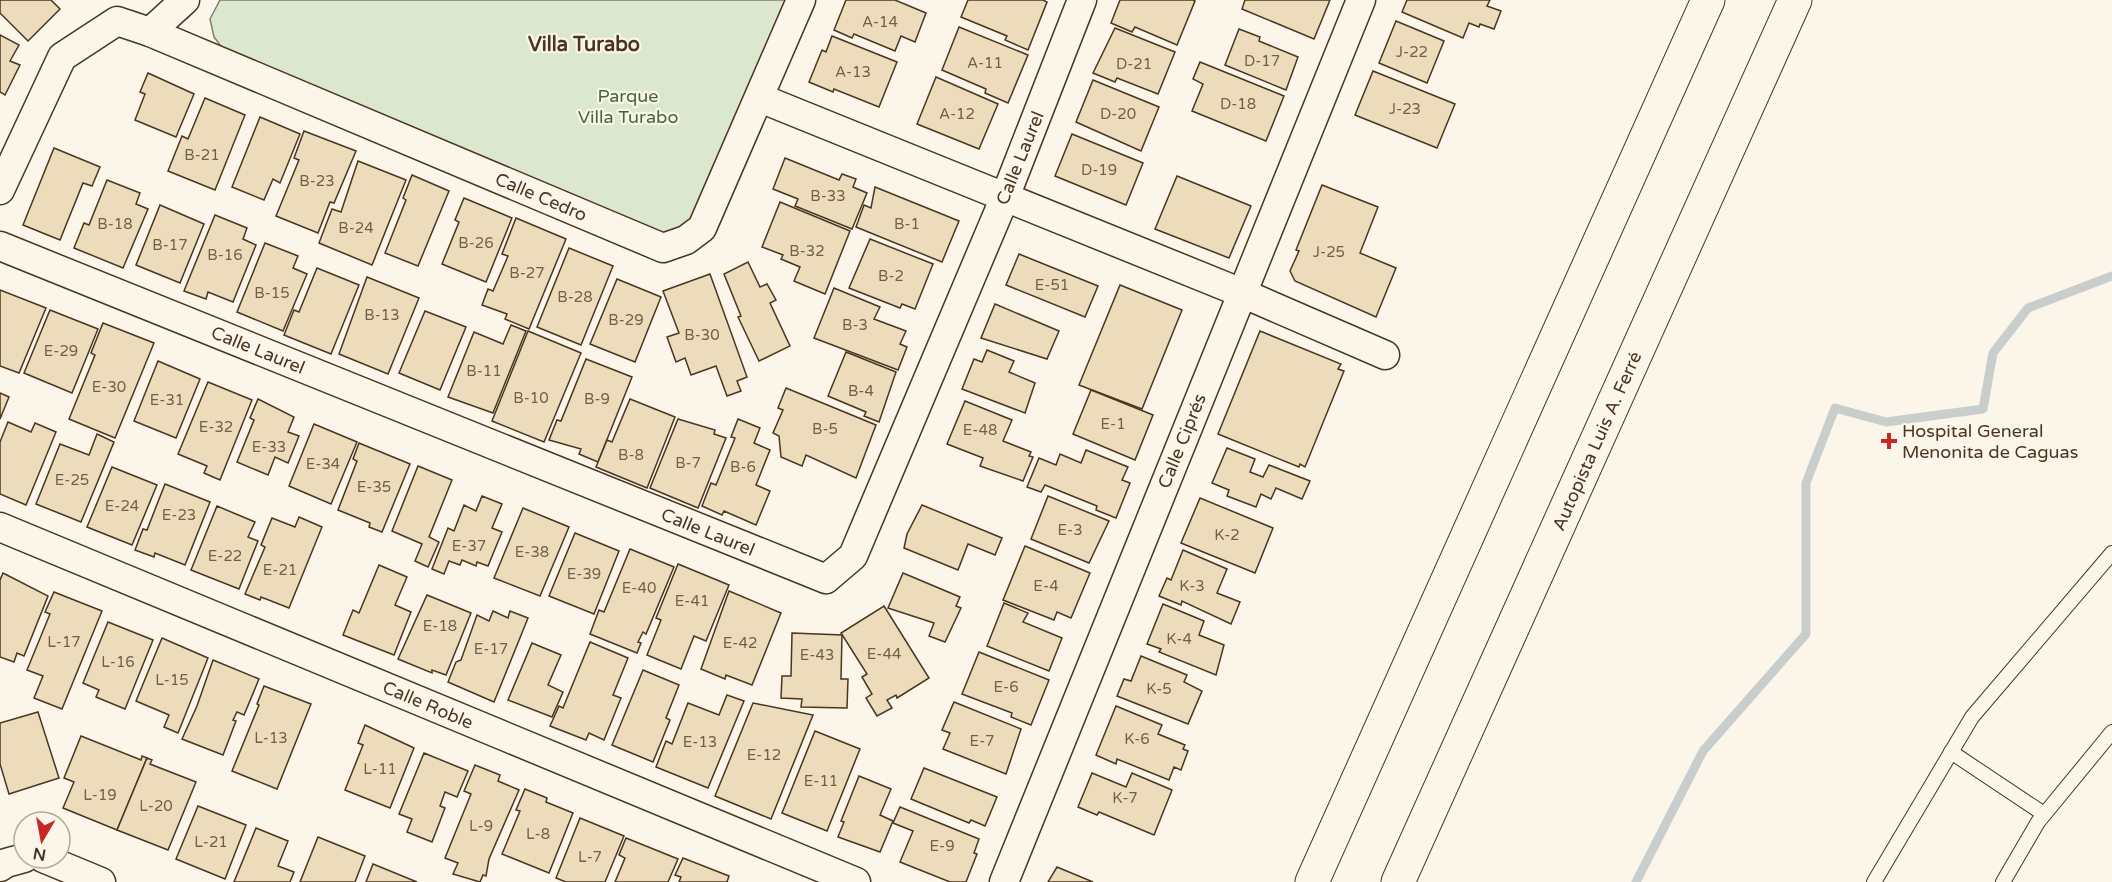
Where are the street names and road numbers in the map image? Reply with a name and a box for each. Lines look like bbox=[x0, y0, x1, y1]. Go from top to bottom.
street label: Calle Laurel bbox=[991, 108, 1049, 208]
street label: Calle Cedro bbox=[492, 168, 590, 226]
street label: Calle Laurel bbox=[208, 321, 308, 379]
street label: Autopista Luis A. Ferré bbox=[1548, 348, 1646, 534]
street label: Calle Ciprés bbox=[1153, 390, 1211, 492]
street label: Calle Laurel bbox=[658, 503, 758, 561]
street label: Calle Roble bbox=[379, 676, 477, 734]

